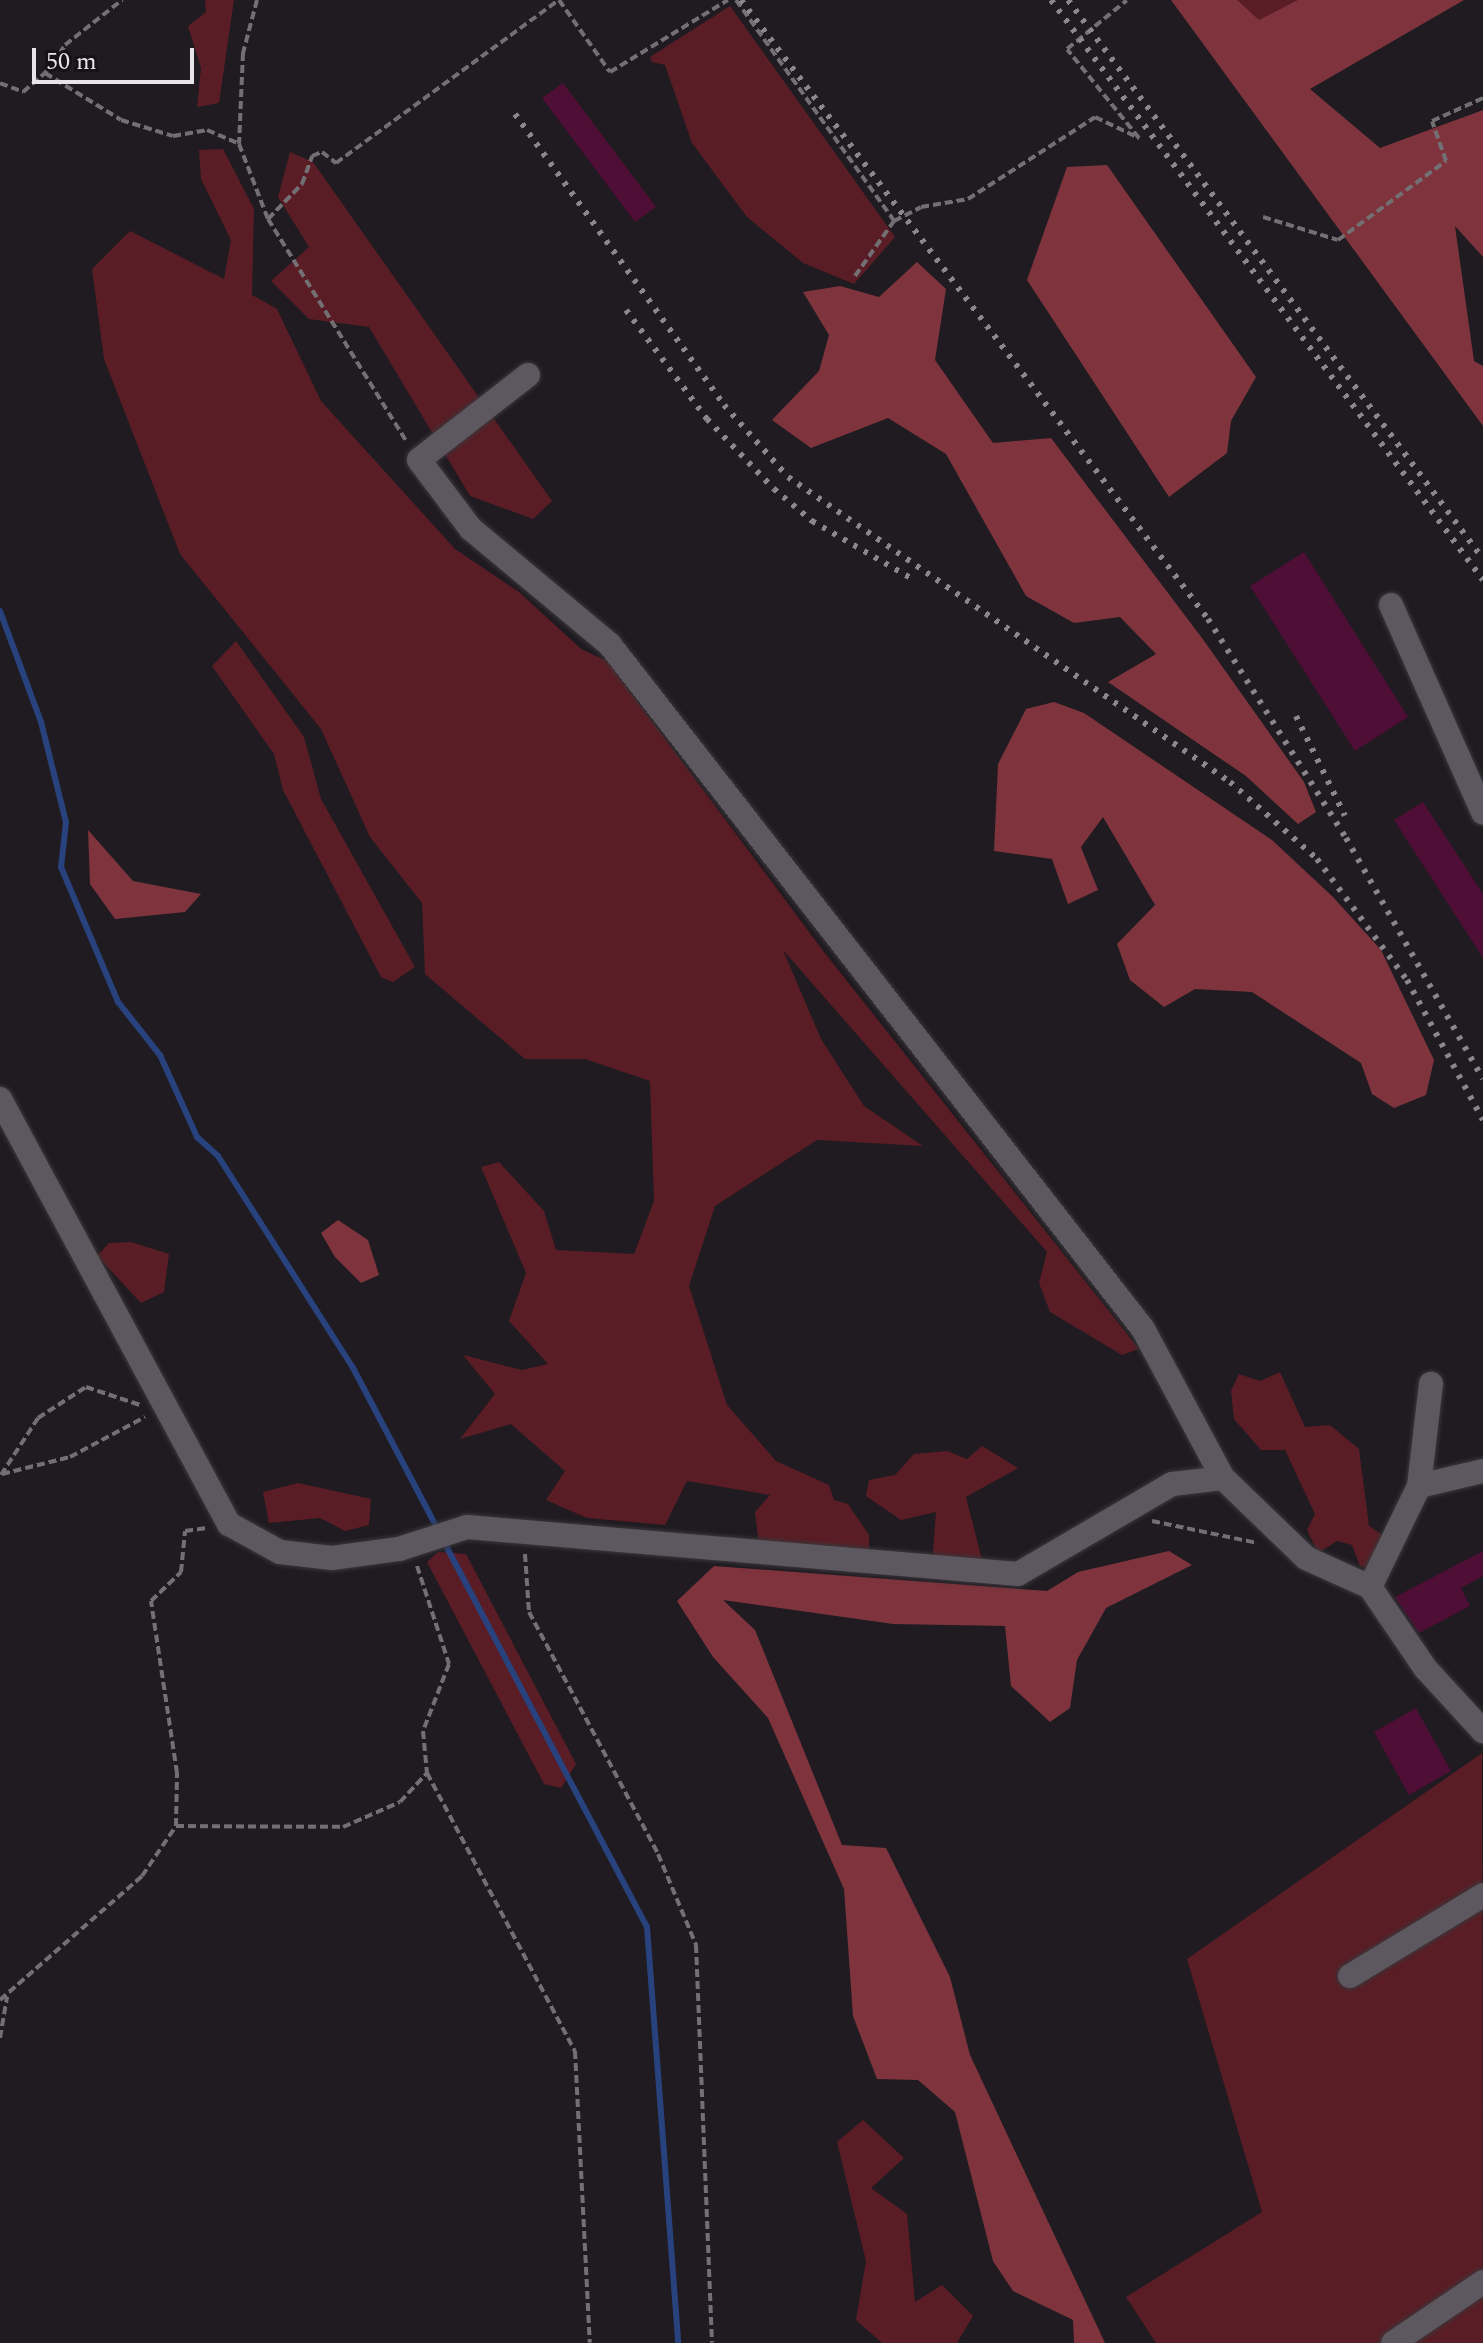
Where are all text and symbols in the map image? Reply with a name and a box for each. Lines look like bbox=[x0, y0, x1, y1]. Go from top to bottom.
scale bar bbox=[36, 32, 198, 82]
text: 50 m bbox=[46, 44, 97, 80]

